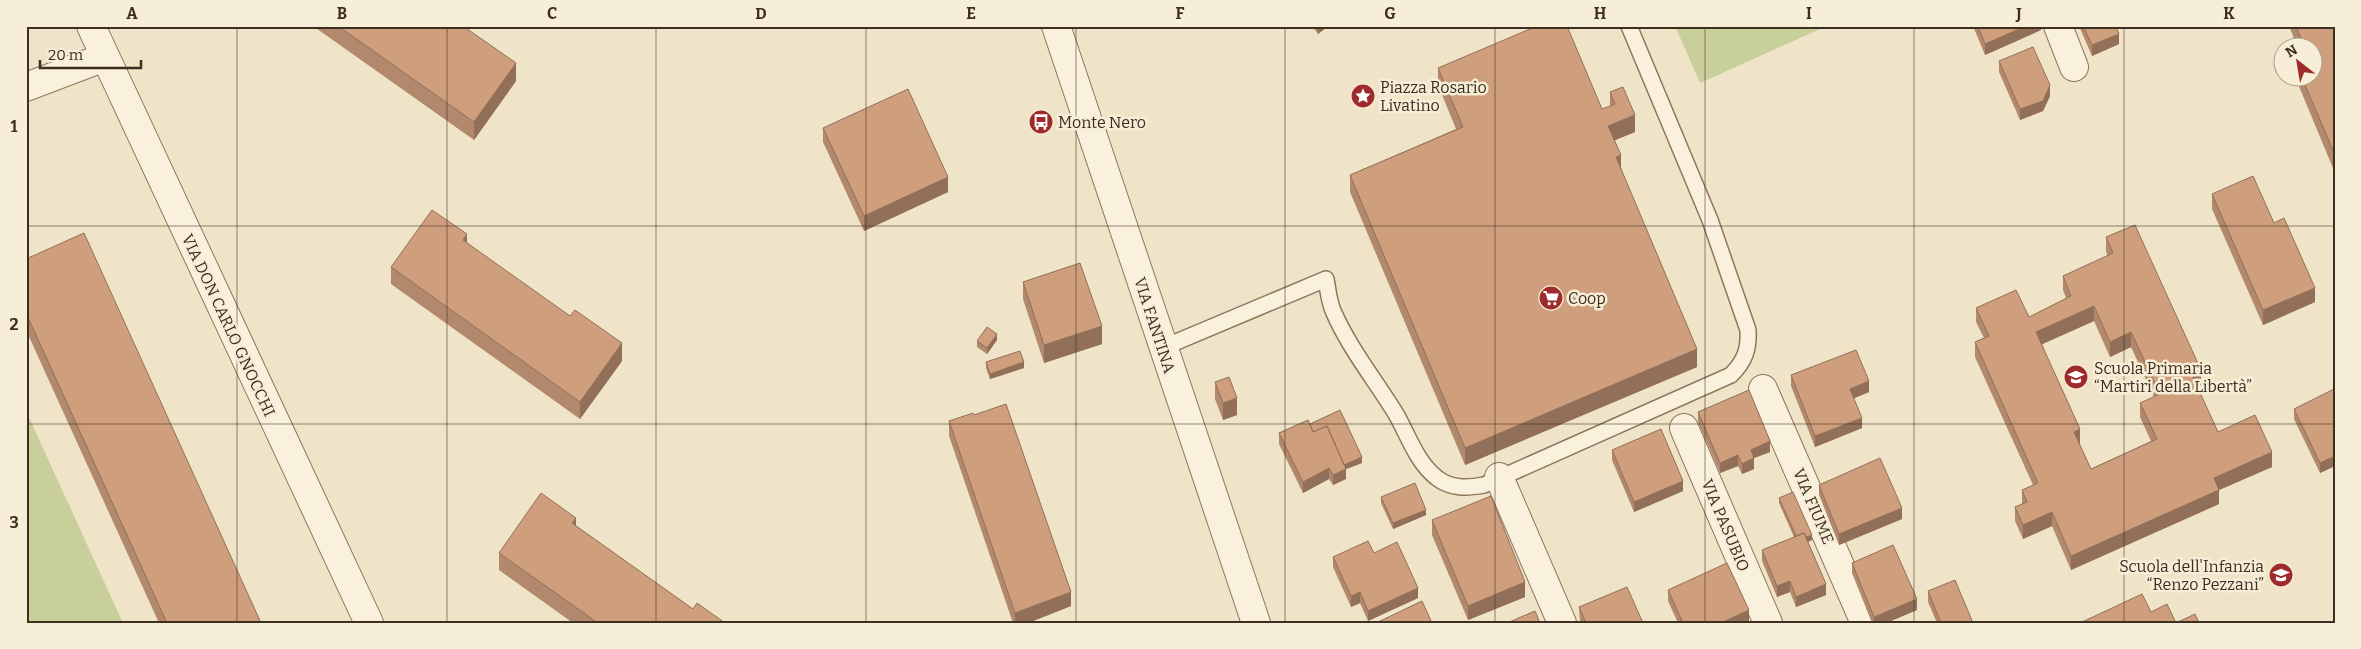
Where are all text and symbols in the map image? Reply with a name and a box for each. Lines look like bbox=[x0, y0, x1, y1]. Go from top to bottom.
text: A bbox=[126, 4, 138, 23]
text: B bbox=[337, 4, 347, 23]
text: C bbox=[547, 4, 557, 23]
text: D bbox=[755, 4, 767, 23]
text: E bbox=[966, 4, 976, 23]
text: F bbox=[1176, 4, 1185, 23]
text: G bbox=[1384, 4, 1396, 23]
text: H bbox=[1594, 4, 1607, 23]
text: I bbox=[1806, 4, 1812, 23]
text: J bbox=[2015, 4, 2022, 23]
text: K bbox=[2223, 4, 2235, 23]
scale bar bbox=[40, 38, 141, 70]
north arrow bbox=[2274, 38, 2324, 88]
text: N bbox=[2283, 41, 2301, 61]
text: 20 m bbox=[48, 46, 84, 64]
place label: Piazza Rosario Livatino bbox=[1380, 78, 1487, 115]
place icon: Piazza Rosario Livatino bbox=[1350, 83, 1376, 109]
bus stop icon: Monte Nero bbox=[1028, 109, 1054, 135]
place label: Monte Nero bbox=[1058, 113, 1146, 132]
text: 1 bbox=[11, 117, 18, 136]
street label: VIA DON CARLO GNOCCHI bbox=[178, 231, 279, 419]
street label: VIA FANTINA bbox=[1130, 275, 1179, 376]
supermarket icon: Coop bbox=[1538, 285, 1564, 311]
place label: Coop bbox=[1568, 289, 1606, 308]
text: 2 bbox=[9, 315, 19, 334]
place label: Scuola Primaria “Martiri della Libertà” bbox=[2094, 359, 2252, 396]
school or university icon: Scuola Primaria “Martiri della Libertà” bbox=[2063, 364, 2089, 390]
street label: VIA FIUME bbox=[1789, 465, 1838, 547]
street label: VIA PASUBIO bbox=[1697, 476, 1754, 574]
text: 3 bbox=[9, 513, 19, 532]
place label: Scuola dell'Infanzia “Renzo Pezzani” bbox=[2119, 557, 2264, 594]
school or university icon: Scuola dell'Infanzia “Renzo Pezzani” bbox=[2268, 562, 2294, 588]

